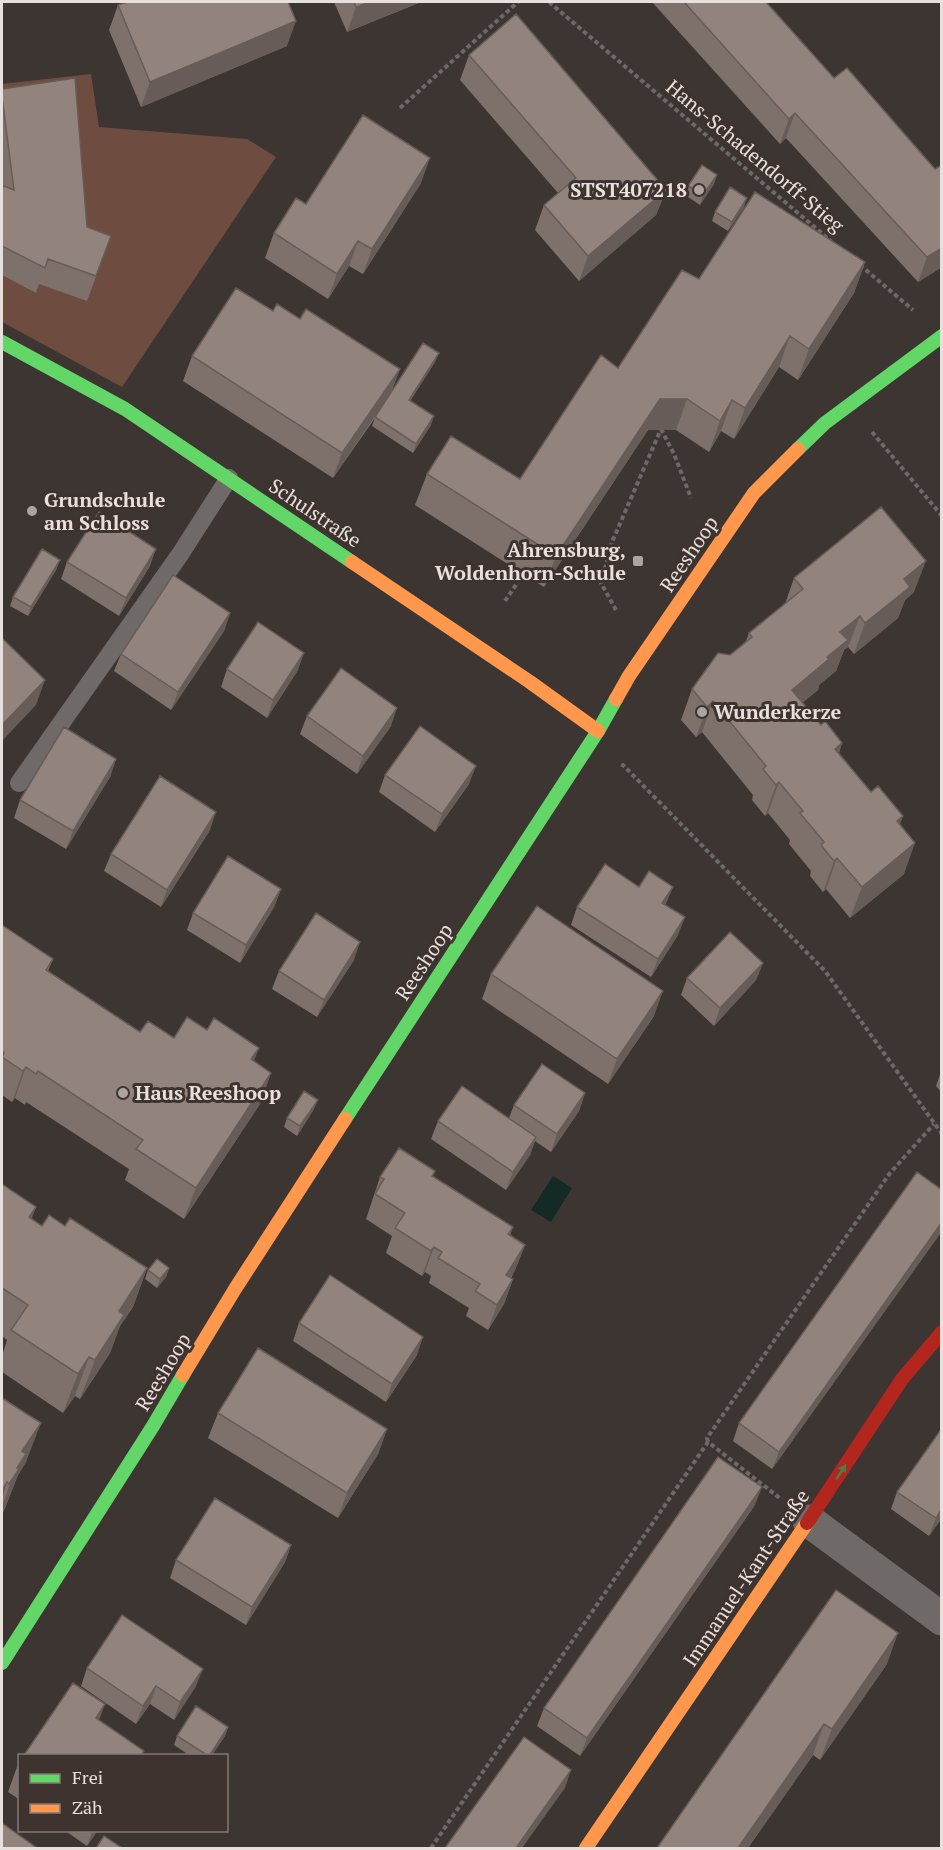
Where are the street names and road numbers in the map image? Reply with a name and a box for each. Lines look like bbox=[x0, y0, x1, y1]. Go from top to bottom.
street label: Hans-Schadendorff-Stieg bbox=[661, 73, 850, 238]
street label: Schulstraße bbox=[264, 472, 367, 553]
street label: Reeshoop bbox=[653, 510, 724, 597]
street label: Reeshoop bbox=[389, 918, 458, 1005]
street label: Reeshoop bbox=[129, 1328, 196, 1416]
street label: Immanuel-Kant-Straße bbox=[676, 1484, 815, 1672]

